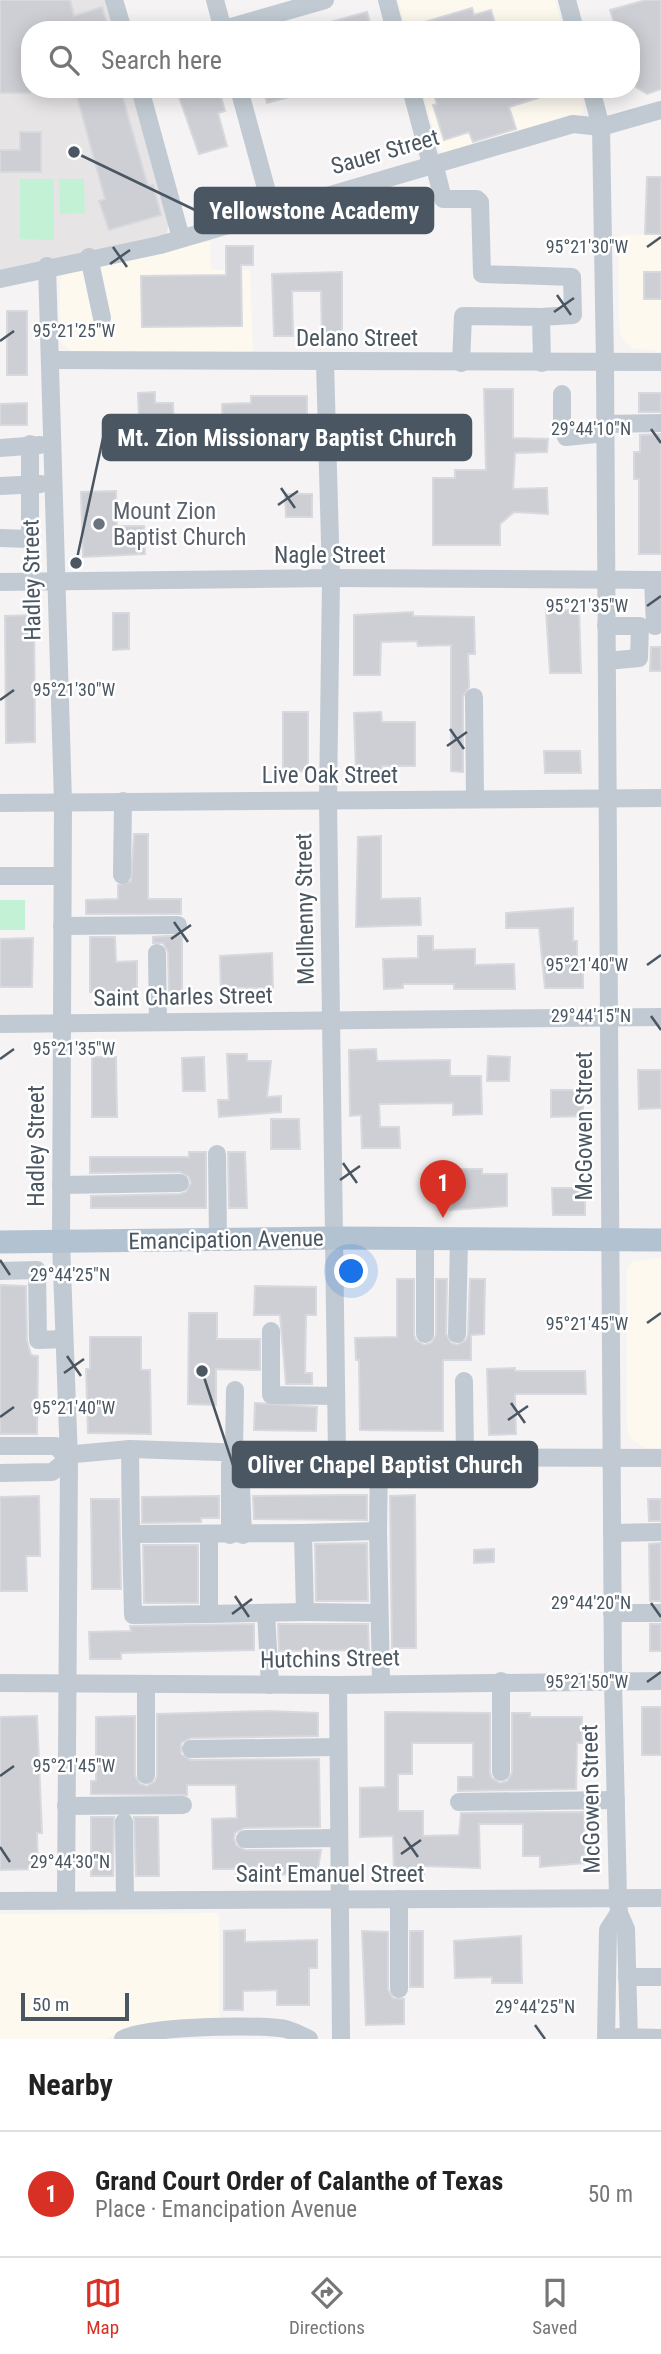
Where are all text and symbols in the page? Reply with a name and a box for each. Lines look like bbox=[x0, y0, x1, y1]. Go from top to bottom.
search box bbox=[21, 21, 640, 98]
icon: search bbox=[45, 41, 83, 79]
text: Search here bbox=[101, 45, 222, 75]
street label: Sauer Street bbox=[328, 124, 442, 180]
callout: Yellowstone Academy bbox=[195, 188, 433, 233]
text: Yellowstone Academy bbox=[209, 197, 419, 225]
text: 95°21'30"W bbox=[546, 236, 629, 257]
text: 95°21'25"W bbox=[33, 320, 116, 341]
street label: Delano Street bbox=[296, 325, 418, 352]
callout: Mt. Zion Missionary Baptist Church bbox=[103, 415, 471, 460]
text: 29°44'10"N bbox=[551, 418, 631, 439]
text: Mt. Zion Missionary Baptist Church bbox=[117, 424, 457, 452]
place label: Mount Zion Baptist Church bbox=[113, 498, 246, 551]
marker: Mount Zion Baptist Church bbox=[91, 516, 107, 532]
street label: Hadley Street bbox=[17, 519, 47, 641]
street label: Nagle Street bbox=[274, 542, 386, 569]
text: 95°21'35"W bbox=[546, 595, 629, 616]
text: 95°21'30"W bbox=[33, 679, 116, 700]
street label: Live Oak Street bbox=[262, 762, 398, 789]
street label: McIlhenny Street bbox=[290, 833, 320, 985]
text: 95°21'40"W bbox=[546, 954, 629, 975]
street label: Saint Charles Street bbox=[93, 982, 273, 1012]
text: 29°44'15"N bbox=[551, 1005, 631, 1026]
text: 95°21'35"W bbox=[33, 1038, 116, 1059]
street label: McGowen Street bbox=[571, 1051, 598, 1201]
street label: Hadley Street bbox=[23, 1085, 50, 1207]
pin: 1 bbox=[420, 1160, 466, 1218]
street label: Emancipation Avenue bbox=[128, 1225, 324, 1255]
your location bbox=[334, 1254, 368, 1288]
text: 29°44'25"N bbox=[30, 1264, 110, 1285]
text: 95°21'45"W bbox=[546, 1313, 629, 1334]
text: 95°21'40"W bbox=[33, 1397, 116, 1418]
callout: Oliver Chapel Baptist Church bbox=[233, 1442, 537, 1487]
text: Oliver Chapel Baptist Church bbox=[247, 1451, 523, 1479]
text: 29°44'20"N bbox=[551, 1592, 631, 1613]
street label: Hutchins Street bbox=[260, 1644, 400, 1674]
text: 95°21'50"W bbox=[546, 1671, 629, 1692]
street label: McGowen Street bbox=[576, 1724, 606, 1874]
text: 95°21'45"W bbox=[33, 1755, 116, 1776]
text: 29°44'30"N bbox=[30, 1851, 110, 1872]
street label: Saint Emanuel Street bbox=[236, 1861, 424, 1888]
scale bar bbox=[21, 1990, 130, 2022]
text: 50 m bbox=[32, 1993, 69, 2016]
text: 29°44'25"N bbox=[495, 1996, 575, 2017]
text: Nearby bbox=[28, 2067, 113, 2102]
text: Grand Court Order of Calanthe of Texas bbox=[95, 2166, 503, 2196]
text: 1 bbox=[45, 2181, 57, 2208]
text: 50 m bbox=[588, 2181, 633, 2208]
text: Place · Emancipation Avenue bbox=[95, 2196, 357, 2223]
tab: Map bbox=[84, 2274, 122, 2339]
tab: Directions bbox=[289, 2274, 365, 2339]
tab: Saved bbox=[532, 2274, 577, 2339]

